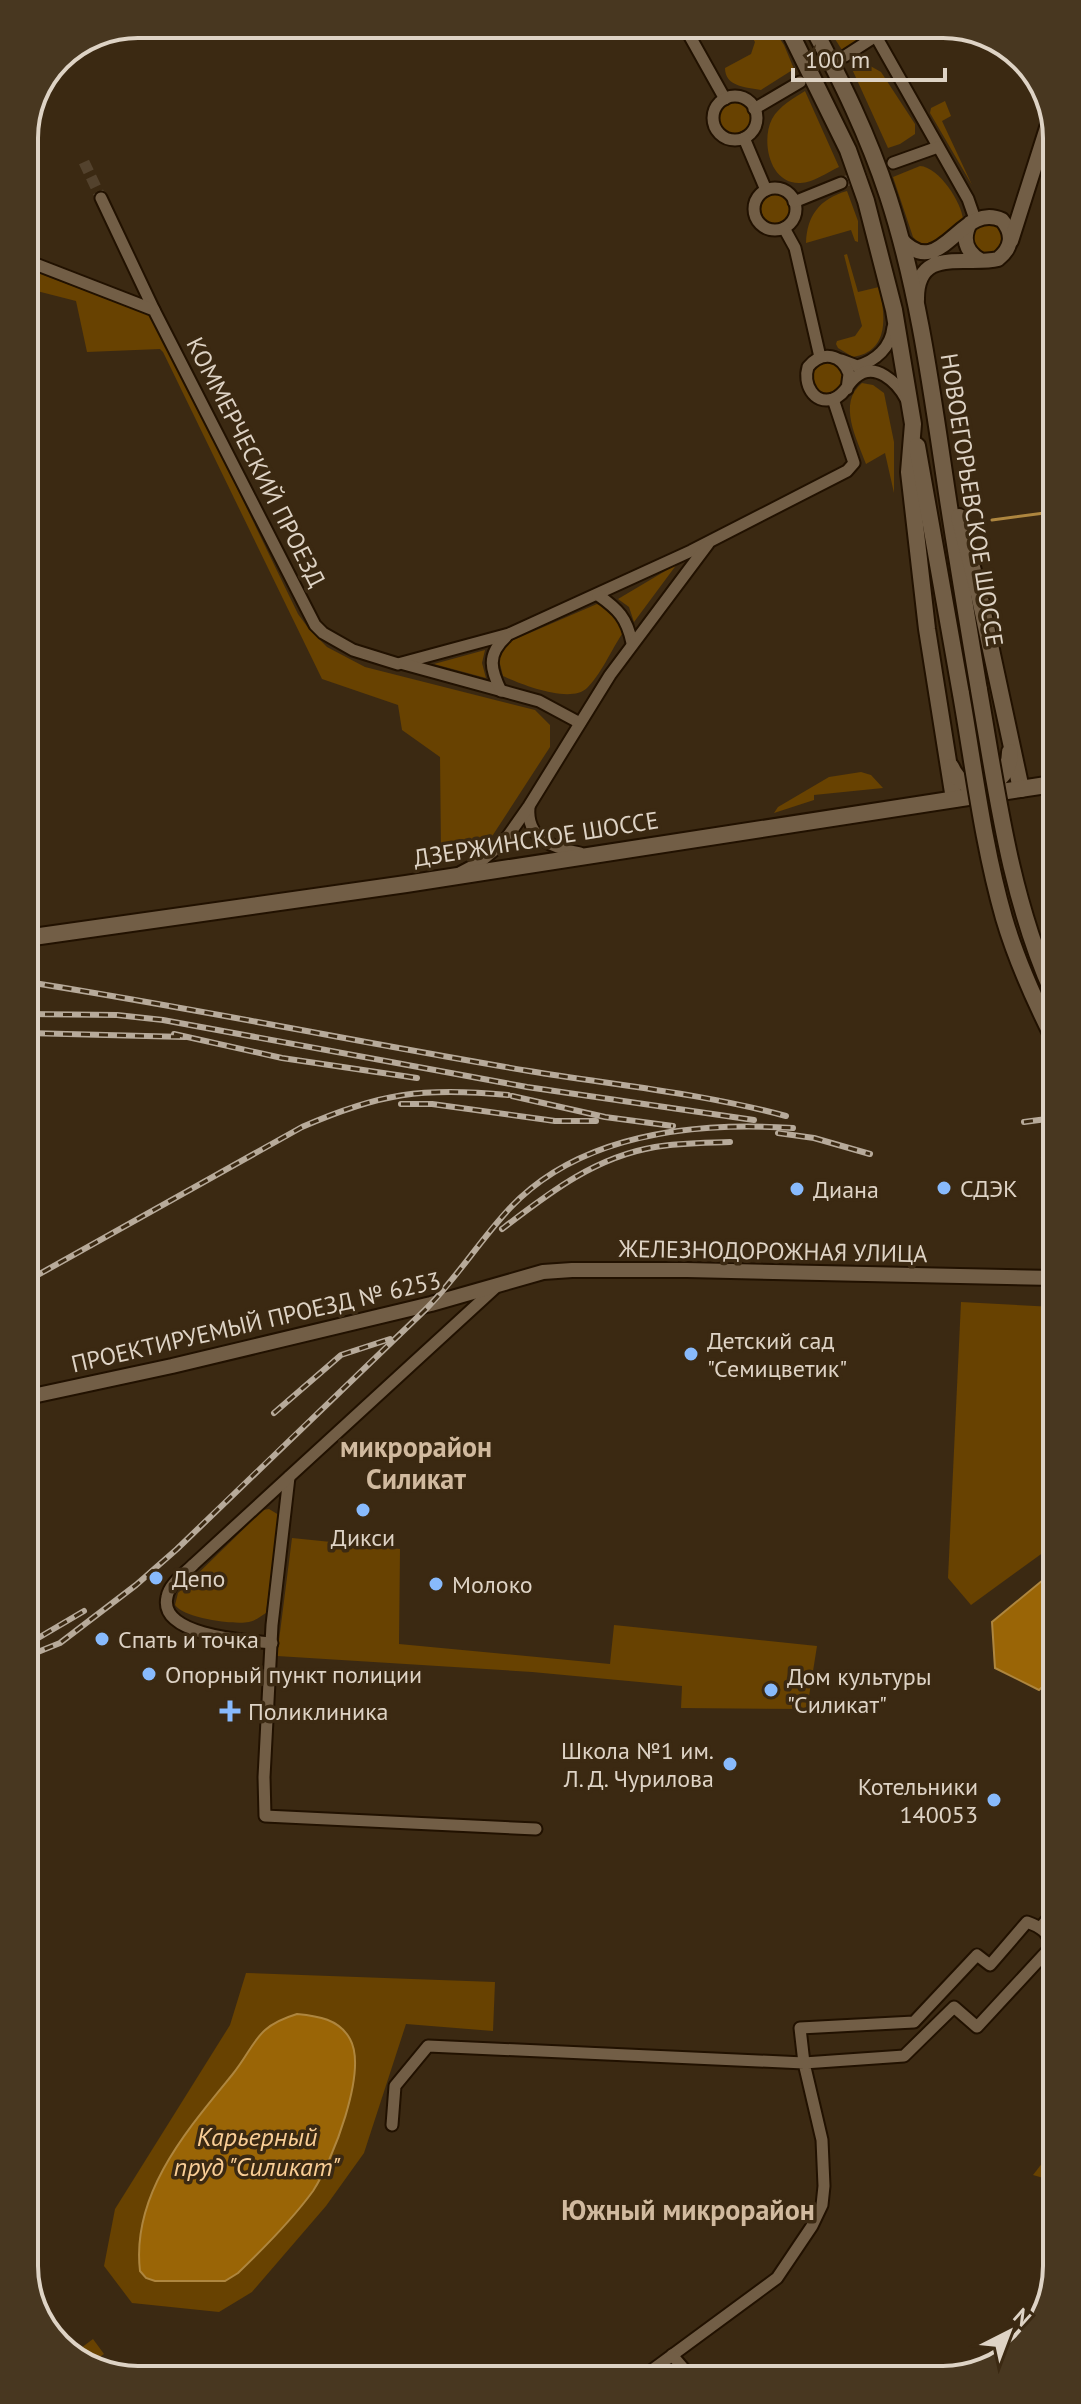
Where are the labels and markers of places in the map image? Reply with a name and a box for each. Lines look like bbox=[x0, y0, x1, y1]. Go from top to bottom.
place label: СДЭК bbox=[960, 1173, 1018, 1204]
place label: Диана bbox=[813, 1174, 879, 1205]
marker: СДЭК bbox=[935, 1179, 953, 1197]
marker: Диана bbox=[788, 1180, 806, 1198]
place label: Детский сад "Семицветик" bbox=[707, 1325, 847, 1384]
marker: Детский сад "Семицветик" bbox=[682, 1345, 700, 1363]
marker: Дикси bbox=[354, 1501, 372, 1519]
place label: Дикси bbox=[331, 1522, 395, 1553]
place label: Депо bbox=[172, 1563, 225, 1594]
marker: Депо bbox=[147, 1569, 165, 1587]
place label: Молоко bbox=[452, 1569, 533, 1600]
marker: Молоко bbox=[427, 1575, 445, 1593]
place label: Спать и точка bbox=[118, 1624, 259, 1655]
marker: Спать и точка bbox=[93, 1630, 111, 1648]
place label: Опорный пункт полиции bbox=[165, 1659, 422, 1690]
place label: Дом культуры "Силикат" bbox=[787, 1661, 931, 1720]
marker: Опорный пункт полиции bbox=[140, 1665, 158, 1683]
marker: Дом культуры "Силикат" bbox=[762, 1681, 780, 1699]
place label: Поликлиника bbox=[248, 1696, 389, 1727]
marker: Поликлиника bbox=[219, 1700, 241, 1722]
place label: Школа №1 им. Л. Д. Чурилова bbox=[561, 1735, 714, 1794]
marker: Школа №1 им. Л. Д. Чурилова bbox=[721, 1755, 739, 1773]
place label: Котельники 140053 bbox=[858, 1771, 978, 1830]
marker: Котельники 140053 bbox=[985, 1791, 1003, 1809]

